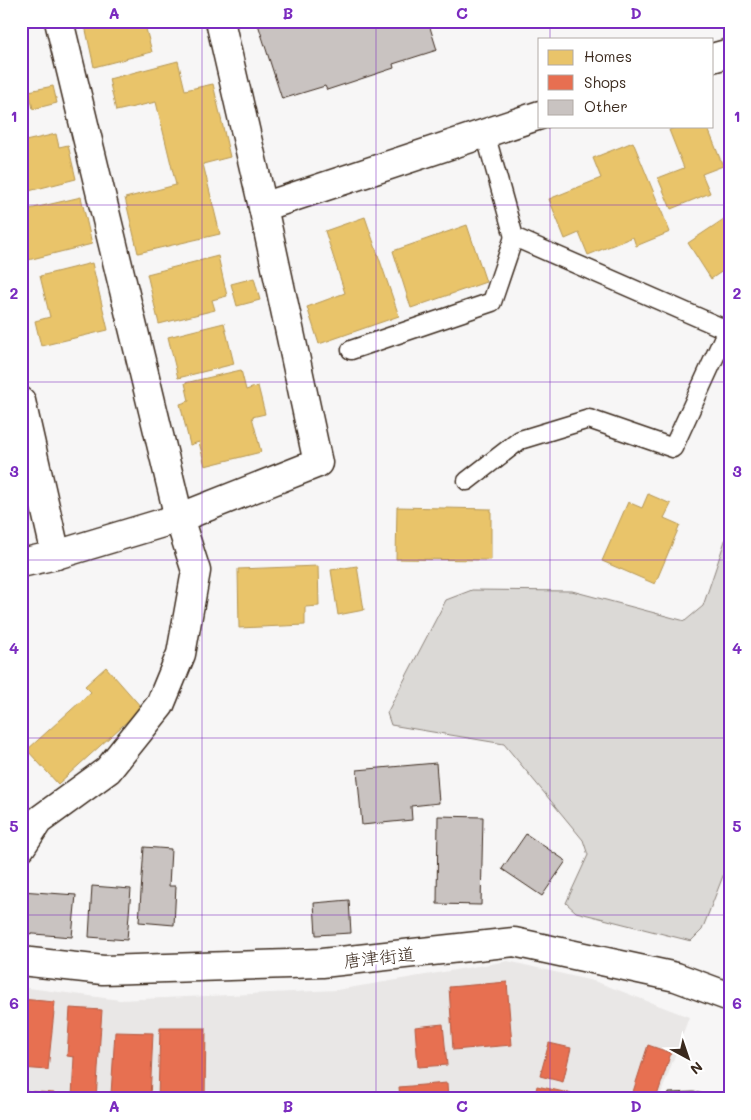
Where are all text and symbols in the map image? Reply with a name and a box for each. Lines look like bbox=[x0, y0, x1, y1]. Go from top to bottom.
text: A bbox=[108, 2, 120, 23]
text: B bbox=[283, 2, 293, 23]
text: C bbox=[456, 2, 468, 23]
text: D bbox=[630, 2, 642, 23]
legend bbox=[538, 38, 714, 128]
text: Homes bbox=[584, 46, 632, 66]
text: Shops bbox=[584, 72, 626, 92]
text: Other bbox=[584, 96, 628, 116]
text: 1 bbox=[10, 105, 18, 126]
text: 1 bbox=[733, 105, 741, 126]
text: 2 bbox=[10, 282, 19, 303]
text: 2 bbox=[733, 282, 742, 303]
text: 3 bbox=[9, 460, 19, 481]
text: 3 bbox=[732, 460, 742, 481]
text: 4 bbox=[9, 637, 19, 658]
text: 4 bbox=[732, 637, 742, 658]
text: 5 bbox=[9, 815, 19, 836]
text: 5 bbox=[732, 815, 742, 836]
street label: 唐津街道 bbox=[342, 941, 416, 973]
text: 6 bbox=[9, 992, 19, 1013]
text: 6 bbox=[732, 992, 742, 1013]
north arrow bbox=[664, 1032, 714, 1082]
text: N bbox=[686, 1058, 707, 1079]
text: A bbox=[108, 1095, 120, 1116]
text: B bbox=[283, 1095, 293, 1116]
text: C bbox=[456, 1095, 468, 1116]
text: D bbox=[630, 1095, 642, 1116]

